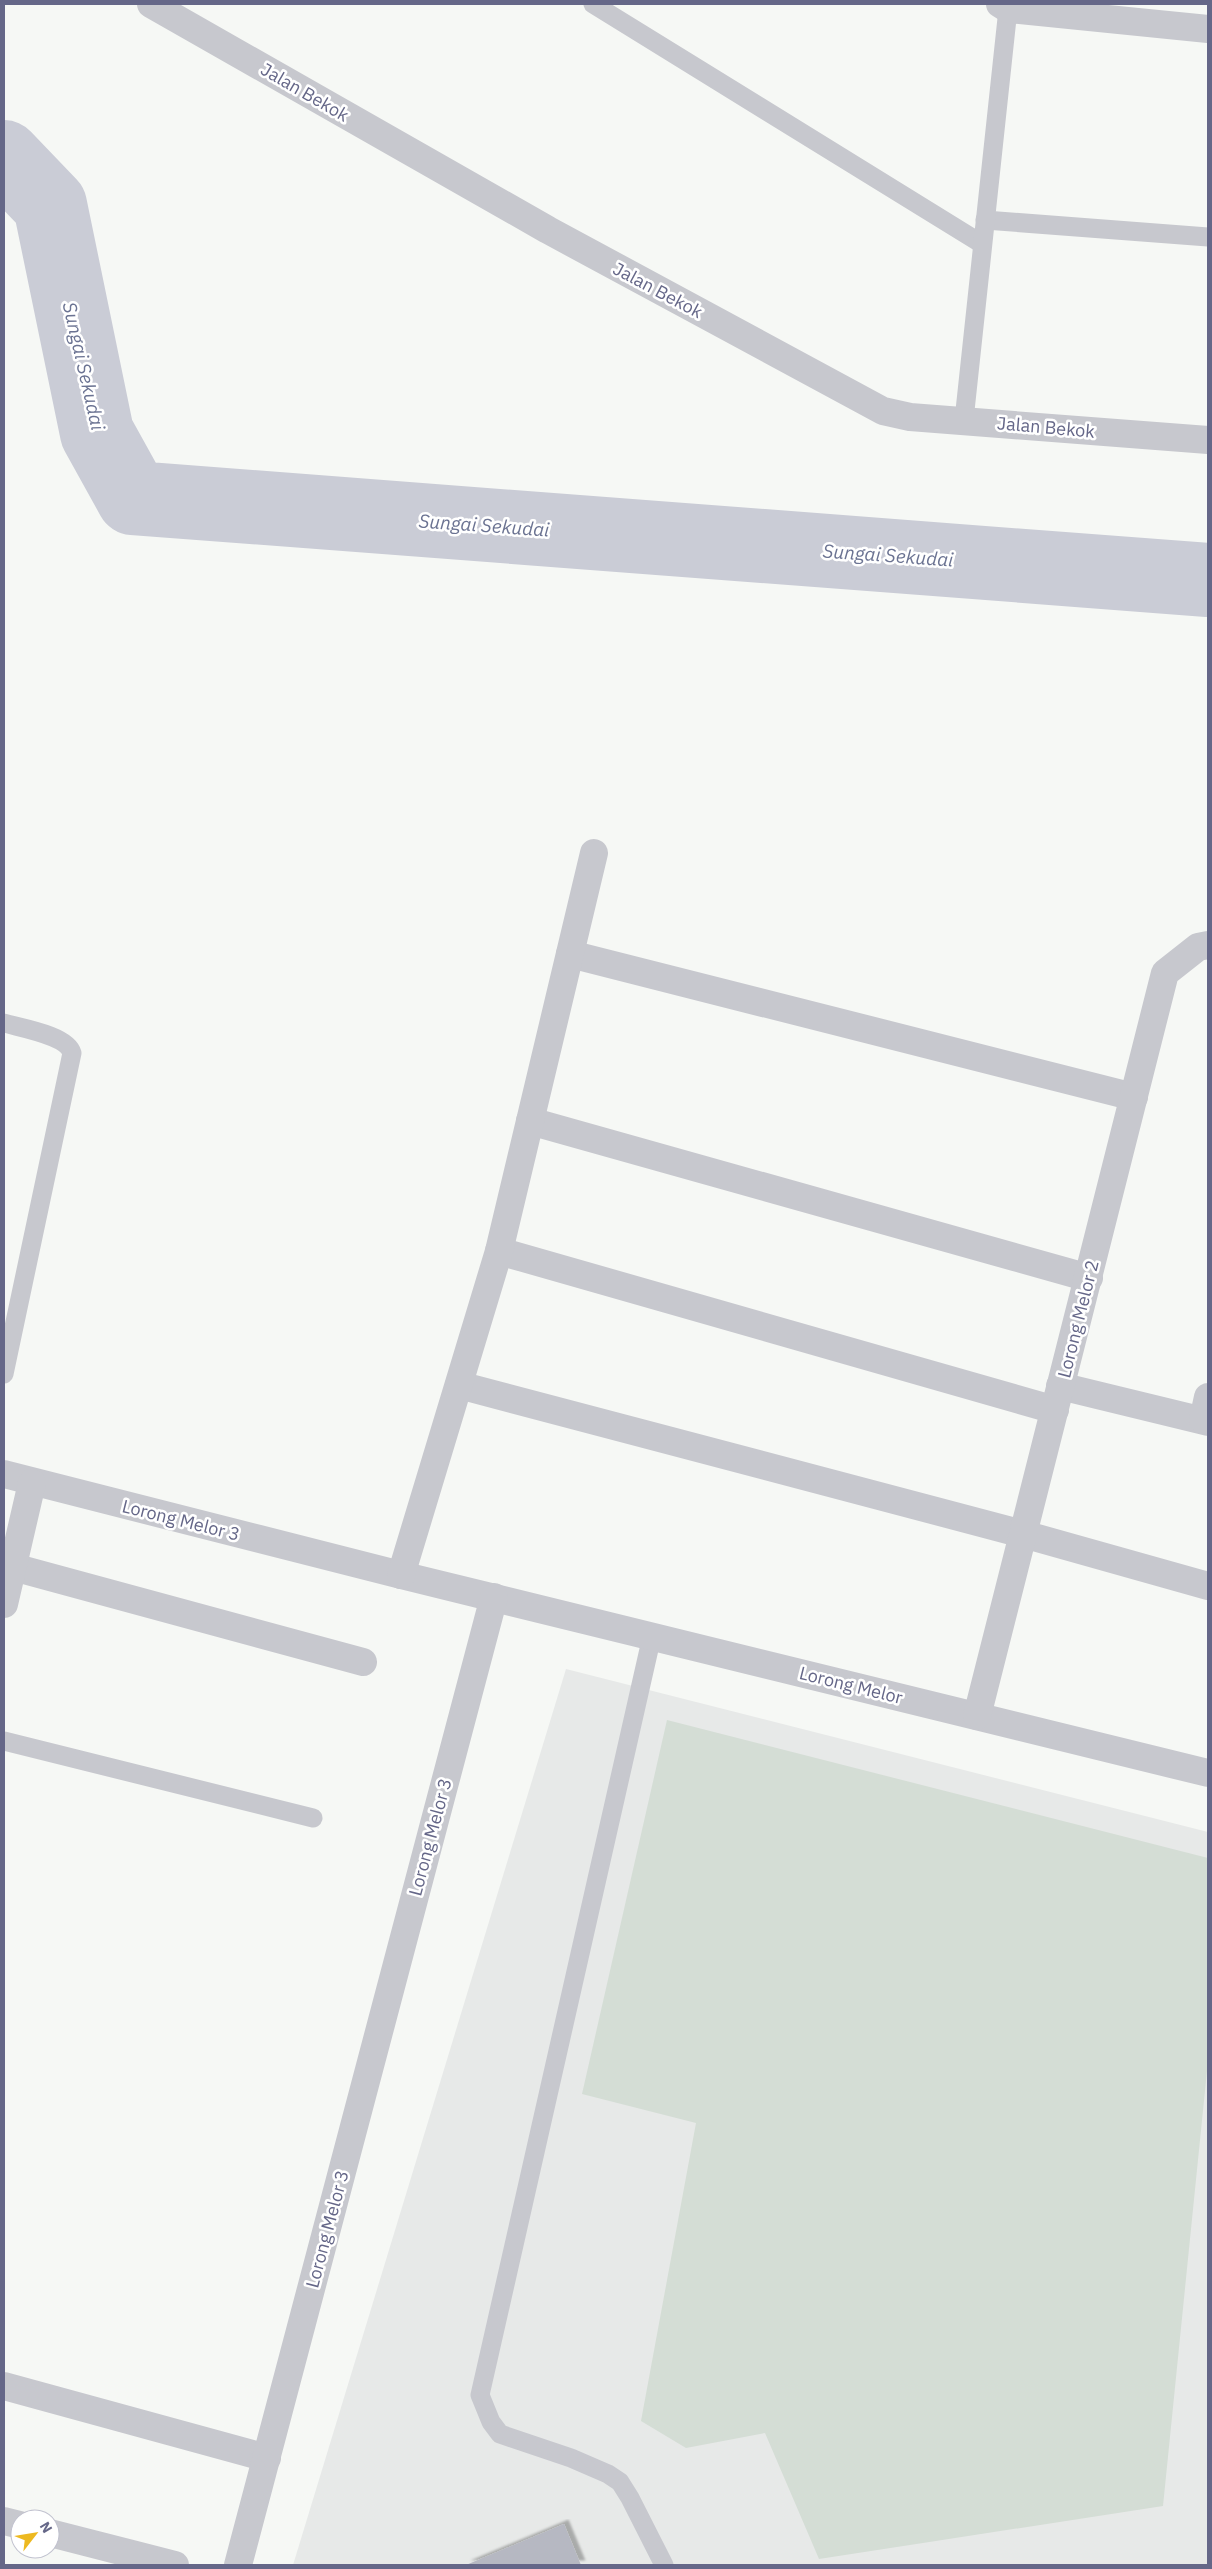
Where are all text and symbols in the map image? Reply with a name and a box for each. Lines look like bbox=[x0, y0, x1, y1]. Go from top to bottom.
street label: Jalan Bekok bbox=[257, 58, 354, 127]
street label: Jalan Bekok bbox=[609, 257, 707, 323]
water label: Sungai Sekudai bbox=[58, 299, 111, 433]
street label: Jalan Bekok bbox=[996, 411, 1096, 443]
water label: Sungai Sekudai bbox=[418, 508, 551, 542]
water label: Sungai Sekudai bbox=[822, 538, 955, 572]
street label: Lorong Melor 2 bbox=[1052, 1258, 1104, 1380]
street label: Lorong Melor 3 bbox=[120, 1494, 242, 1546]
street label: Lorong Melor bbox=[797, 1661, 905, 1709]
street label: Lorong Melor 3 bbox=[403, 1776, 457, 1898]
street label: Lorong Melor 3 bbox=[300, 2168, 354, 2290]
north arrow bbox=[10, 2509, 60, 2559]
text: N bbox=[36, 2518, 56, 2536]

